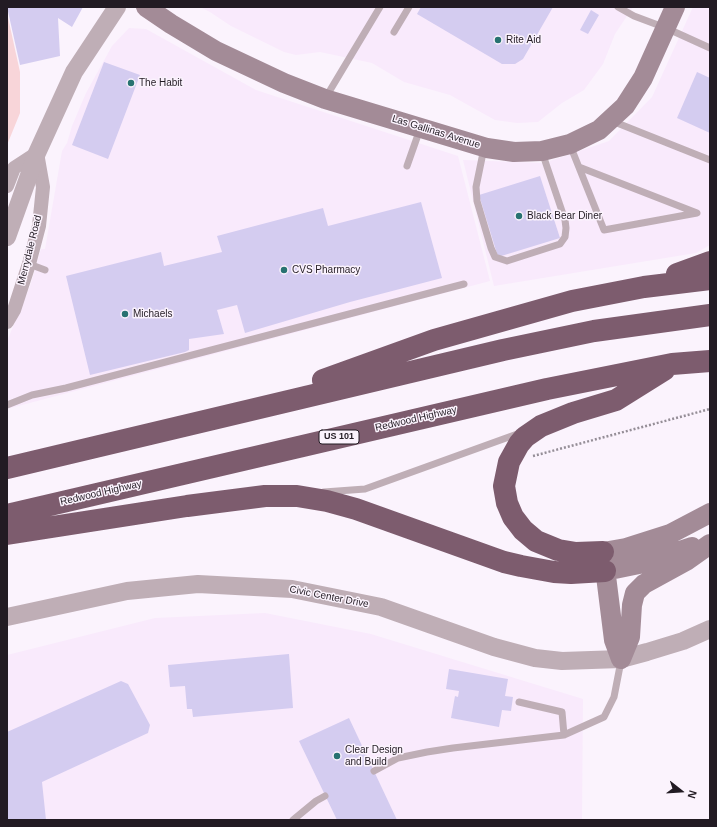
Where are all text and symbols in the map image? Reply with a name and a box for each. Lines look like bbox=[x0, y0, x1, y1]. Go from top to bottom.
place label: Rite Aid bbox=[506, 34, 541, 46]
marker: Rite Aid bbox=[493, 35, 503, 45]
place label: The Habit bbox=[139, 77, 182, 89]
marker: The Habit bbox=[126, 78, 136, 88]
street label: Las Gallinas Avenue bbox=[390, 113, 482, 151]
place label: Black Bear Diner bbox=[527, 210, 602, 222]
marker: Black Bear Diner bbox=[514, 211, 524, 221]
street label: Merrydale Road bbox=[16, 214, 44, 286]
place label: CVS Pharmacy bbox=[292, 264, 360, 276]
marker: CVS Pharmacy bbox=[279, 265, 289, 275]
place label: Michaels bbox=[133, 308, 172, 320]
marker: Michaels bbox=[120, 309, 130, 319]
street label: Redwood Highway bbox=[374, 404, 458, 434]
road number: US 101 bbox=[319, 430, 359, 444]
street label: Redwood Highway bbox=[59, 478, 143, 508]
street label: Civic Center Drive bbox=[288, 583, 370, 611]
place label: Clear Design and Build bbox=[345, 744, 403, 768]
marker: Clear Design and Build bbox=[332, 751, 342, 761]
north arrow bbox=[661, 771, 701, 811]
text: N bbox=[686, 789, 699, 800]

